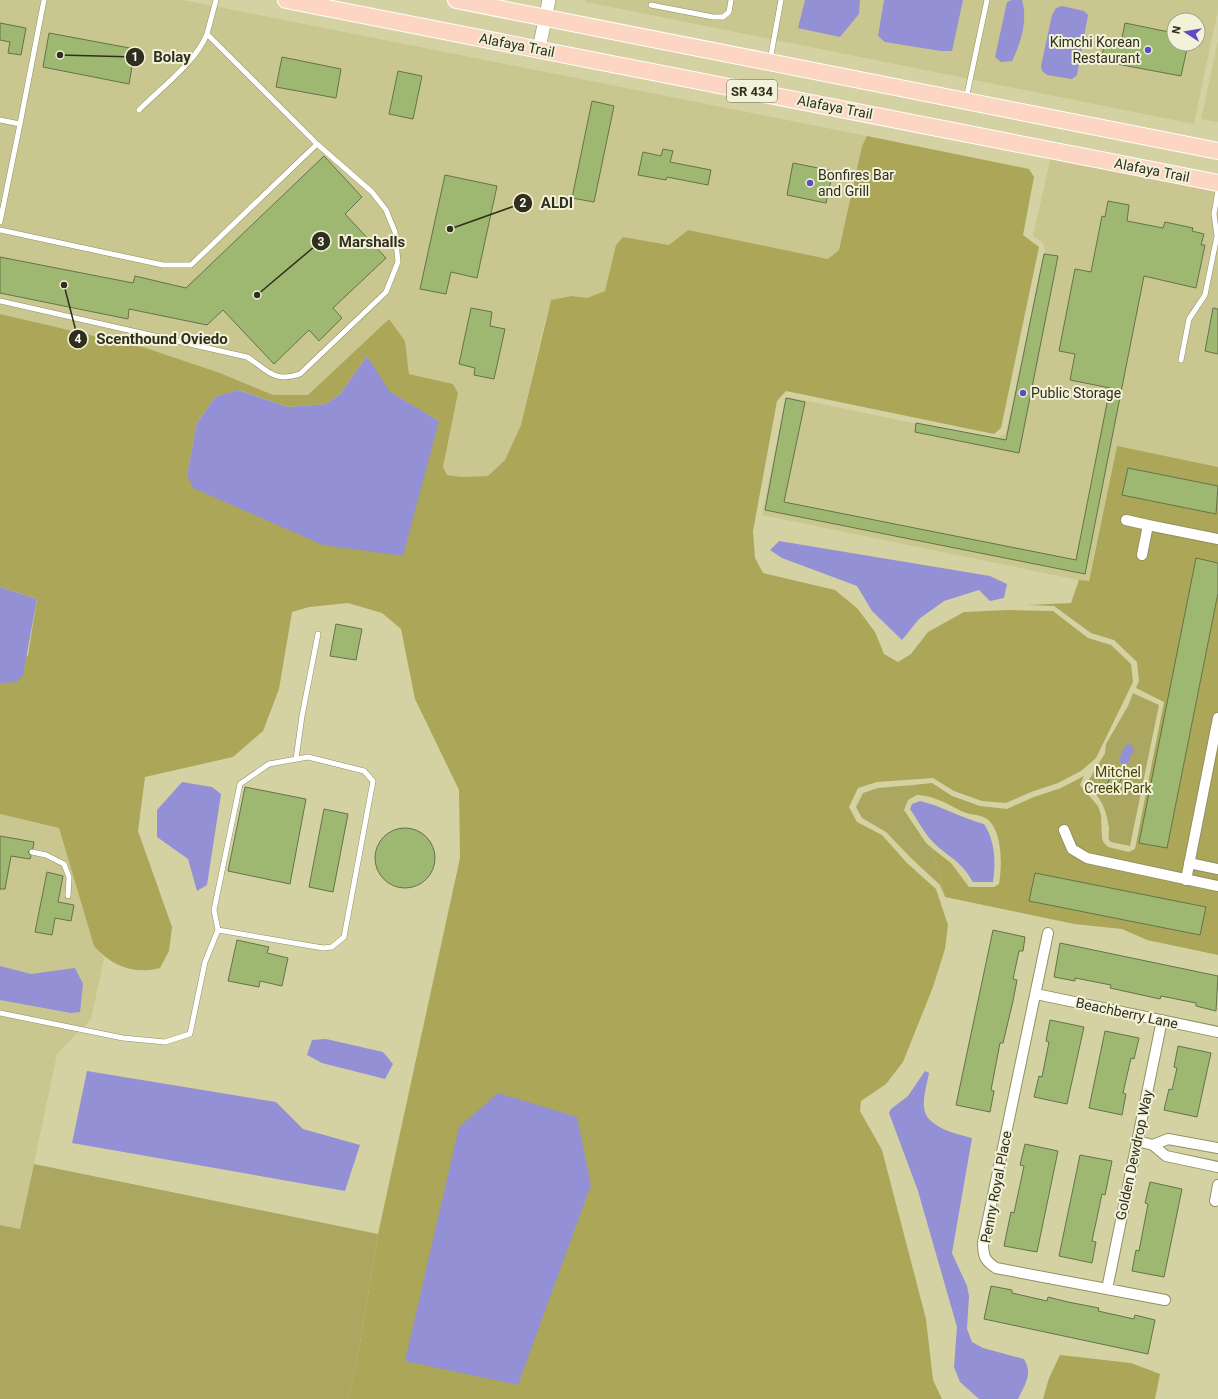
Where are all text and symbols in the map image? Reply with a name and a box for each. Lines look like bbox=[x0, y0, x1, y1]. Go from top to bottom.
north arrow bbox=[1166, 12, 1206, 52]
text: N bbox=[1170, 25, 1184, 35]
street label: Alafaya Trail bbox=[478, 30, 556, 60]
place label: Kimchi Korean Restaurant bbox=[1050, 34, 1140, 66]
callout: Bolay bbox=[125, 43, 199, 70]
marker: Kimchi Korean Restaurant bbox=[1143, 45, 1153, 55]
text: Bolay bbox=[153, 48, 191, 66]
text: 1 bbox=[132, 50, 138, 64]
road number: SR 434 bbox=[727, 80, 777, 102]
street label: Alafaya Trail bbox=[796, 92, 874, 122]
street label: Alafaya Trail bbox=[1113, 155, 1191, 185]
place label: Bonfires Bar and Grill bbox=[818, 167, 894, 199]
marker: Bonfires Bar and Grill bbox=[805, 178, 815, 188]
callout: ALDI bbox=[513, 189, 581, 216]
text: ALDI bbox=[541, 194, 573, 212]
text: 2 bbox=[520, 196, 527, 210]
callout: Marshalls bbox=[311, 228, 413, 255]
text: Marshalls bbox=[339, 233, 406, 251]
text: 3 bbox=[318, 235, 325, 249]
callout: Scenthound Oviedo bbox=[68, 326, 236, 353]
text: Scenthound Oviedo bbox=[96, 330, 228, 348]
text: 4 bbox=[75, 332, 82, 346]
place label: Public Storage bbox=[1031, 385, 1121, 401]
marker: Public Storage bbox=[1018, 388, 1028, 398]
park label: Mitchel Creek Park bbox=[1084, 764, 1153, 796]
street label: Beachberry Lane bbox=[1074, 994, 1180, 1032]
street label: Golden Dewdrop Way bbox=[1112, 1088, 1156, 1222]
street label: Penny Royal Place bbox=[977, 1130, 1015, 1244]

